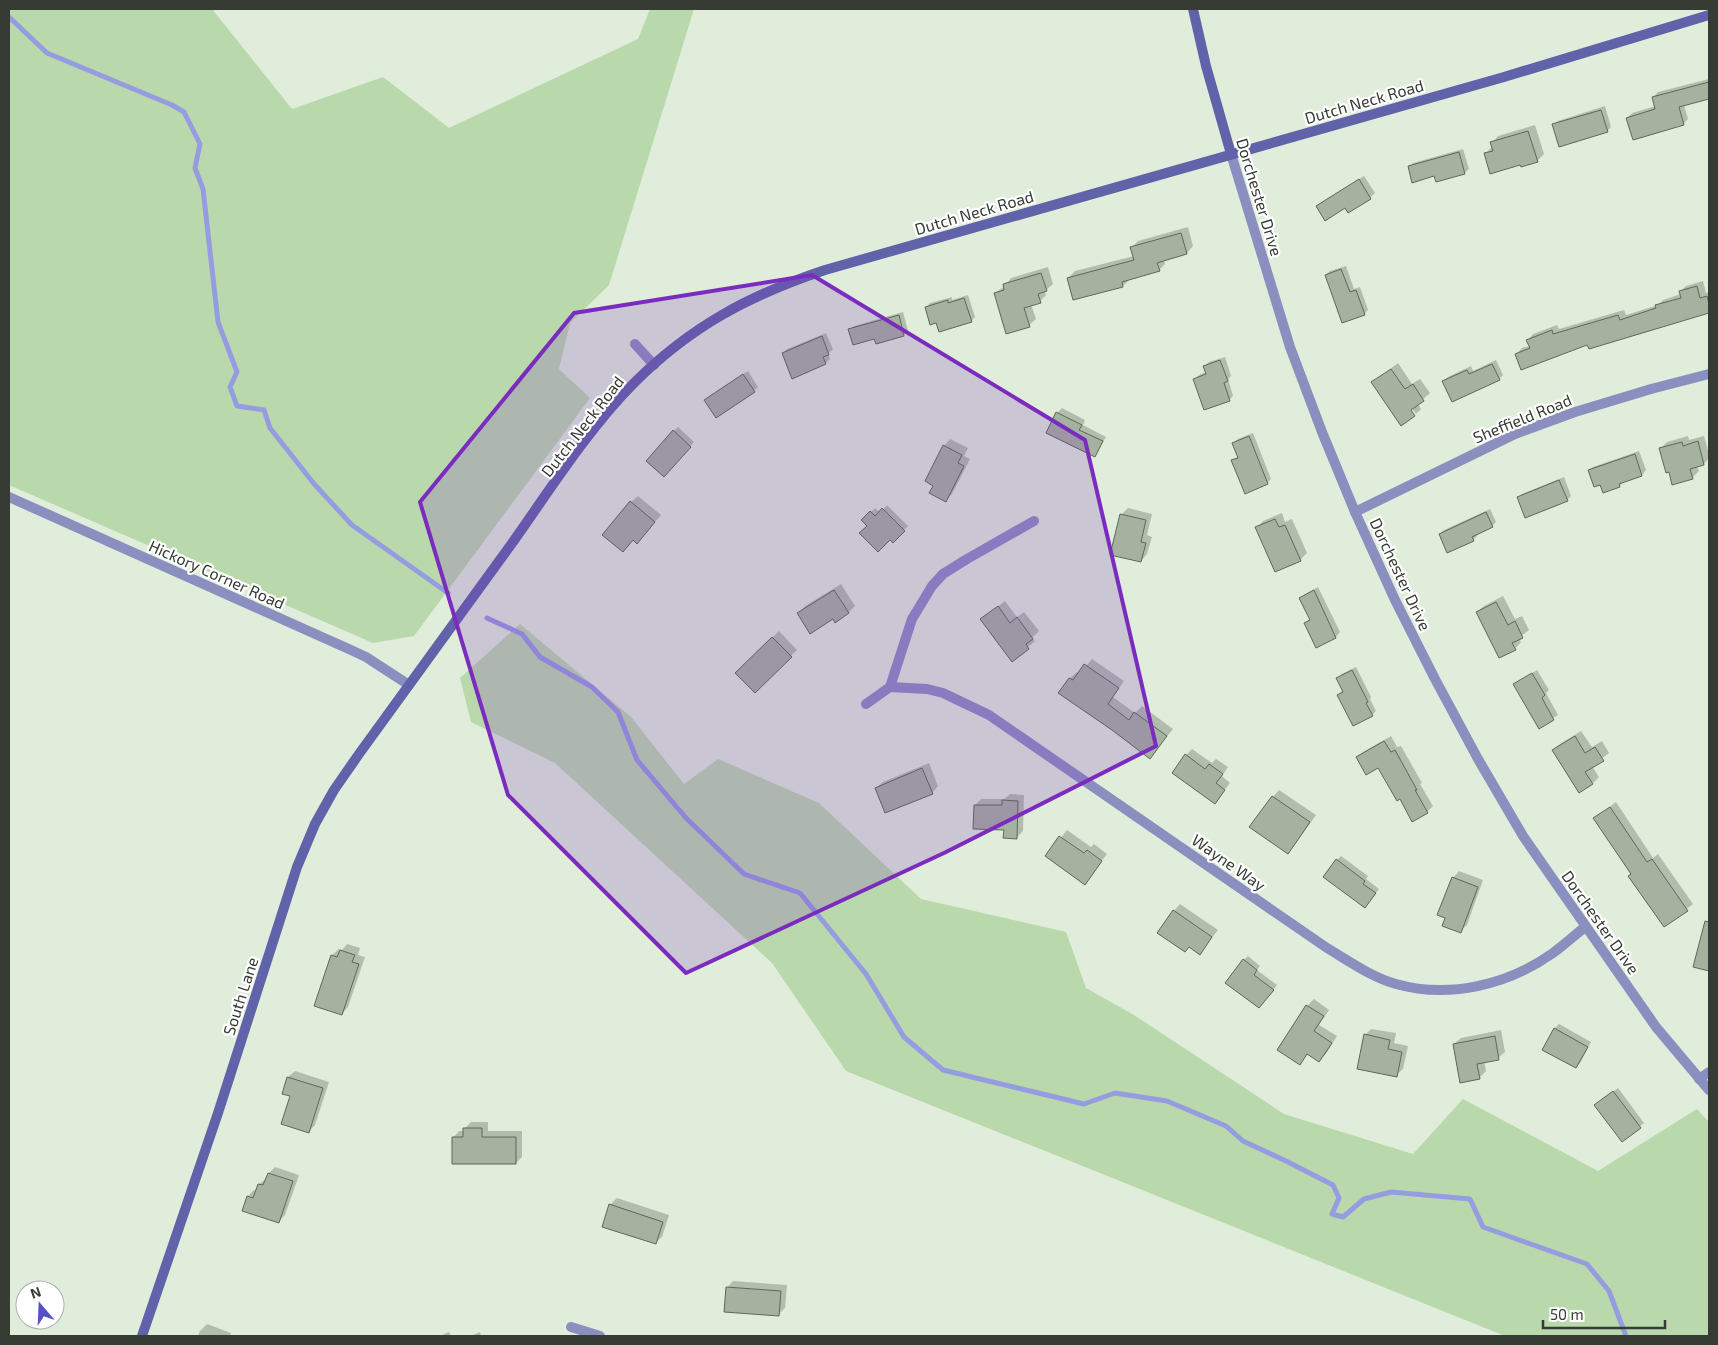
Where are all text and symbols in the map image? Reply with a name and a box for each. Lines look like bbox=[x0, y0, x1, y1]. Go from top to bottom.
street label: Dutch Neck Road bbox=[1302, 75, 1426, 127]
street label: Dorchester Drive bbox=[1233, 136, 1287, 258]
street label: Dutch Neck Road bbox=[912, 186, 1036, 238]
street label: Dutch Neck Road bbox=[537, 372, 627, 480]
street label: Sheffield Road bbox=[1470, 390, 1574, 446]
street label: Dorchester Drive bbox=[1367, 515, 1435, 633]
street label: Hickory Corner Road bbox=[146, 536, 288, 612]
street label: Wayne Way bbox=[1188, 830, 1270, 895]
street label: Dorchester Drive bbox=[1558, 867, 1644, 977]
street label: South Lane bbox=[218, 955, 262, 1037]
north arrow bbox=[15, 1280, 65, 1330]
text: N bbox=[28, 1283, 43, 1302]
scale bar bbox=[1543, 1298, 1666, 1330]
text: 50 m bbox=[1550, 1305, 1584, 1323]

